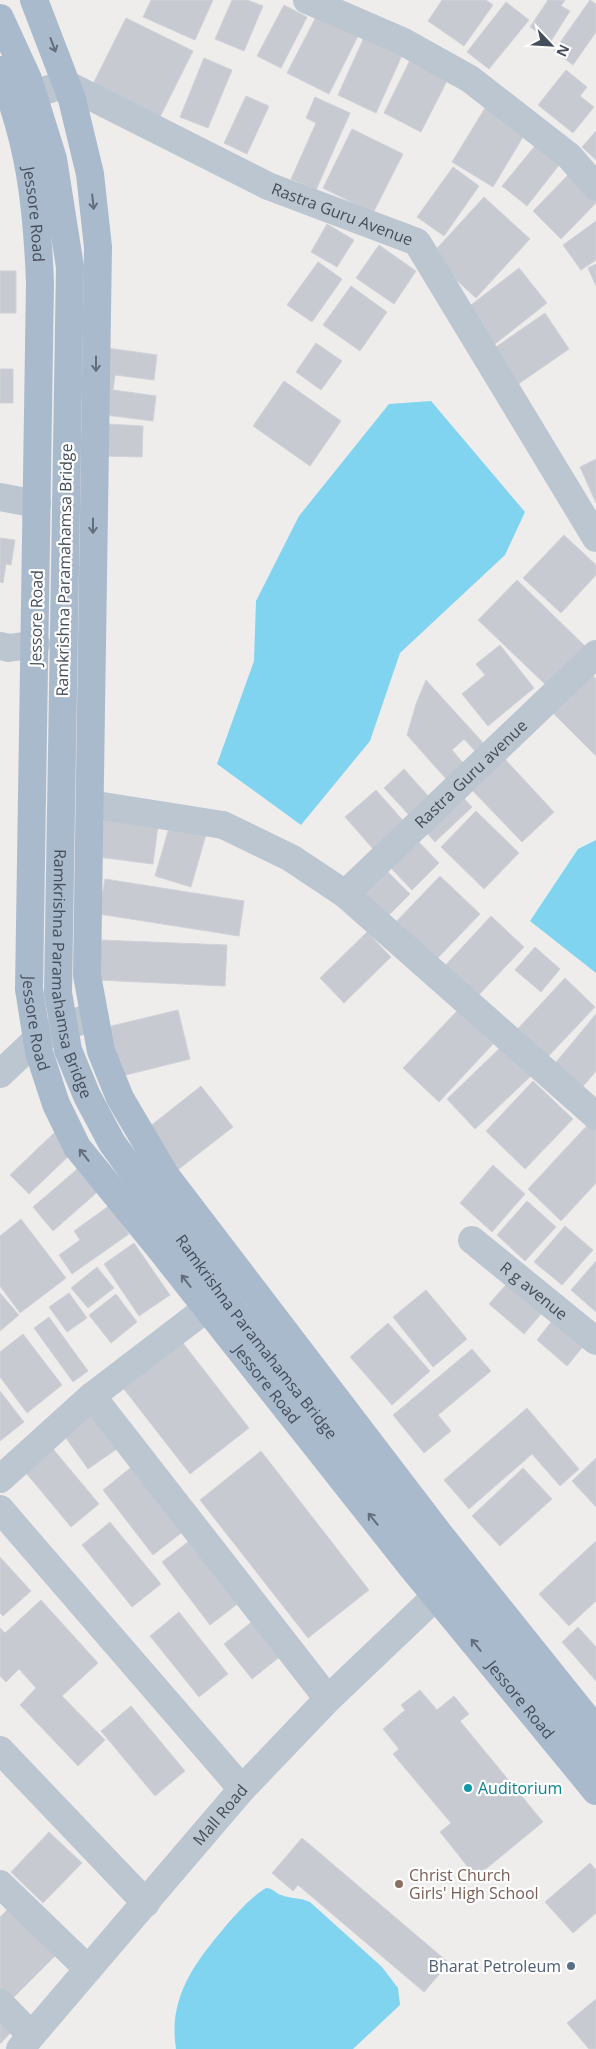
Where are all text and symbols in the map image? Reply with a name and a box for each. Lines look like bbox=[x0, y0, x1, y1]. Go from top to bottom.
north arrow bbox=[526, 20, 576, 70]
one-way arrow bbox=[48, 37, 58, 53]
text: N bbox=[552, 42, 574, 60]
street label: Jessore Road bbox=[18, 163, 50, 263]
street label: Rastra Guru Avenue bbox=[268, 177, 416, 250]
one-way arrow bbox=[88, 193, 98, 209]
one-way arrow bbox=[91, 356, 101, 372]
street label: Ramkrishna Paramahamsa Bridge bbox=[51, 443, 77, 697]
one-way arrow bbox=[88, 518, 98, 534]
street label: Jessore Road bbox=[24, 570, 48, 668]
street label: Rastra Guru avenue bbox=[410, 715, 532, 833]
street label: Ramkrishna Paramahamsa Bridge bbox=[47, 849, 98, 1102]
street label: Jessore Road bbox=[18, 974, 55, 1074]
one-way arrow bbox=[78, 1149, 89, 1162]
street label: Ramkrishna Paramahamsa Bridge bbox=[171, 1230, 343, 1444]
street label: R g avenue bbox=[496, 1256, 573, 1325]
one-way arrow bbox=[181, 1275, 192, 1288]
street label: Jessore Road bbox=[227, 1338, 305, 1428]
one-way arrow bbox=[368, 1513, 379, 1526]
one-way arrow bbox=[470, 1639, 481, 1652]
street label: Jessore Road bbox=[480, 1654, 560, 1743]
place label: Auditorium bbox=[478, 1777, 562, 1799]
street label: Mall Road bbox=[188, 1780, 252, 1850]
marker: Auditorium bbox=[462, 1782, 474, 1794]
place label: Christ Church Girls' High School bbox=[409, 1864, 539, 1904]
marker: Christ Church Girls' High School bbox=[393, 1878, 405, 1890]
place label: Bharat Petroleum bbox=[429, 1955, 561, 1977]
marker: Bharat Petroleum bbox=[565, 1960, 577, 1972]

